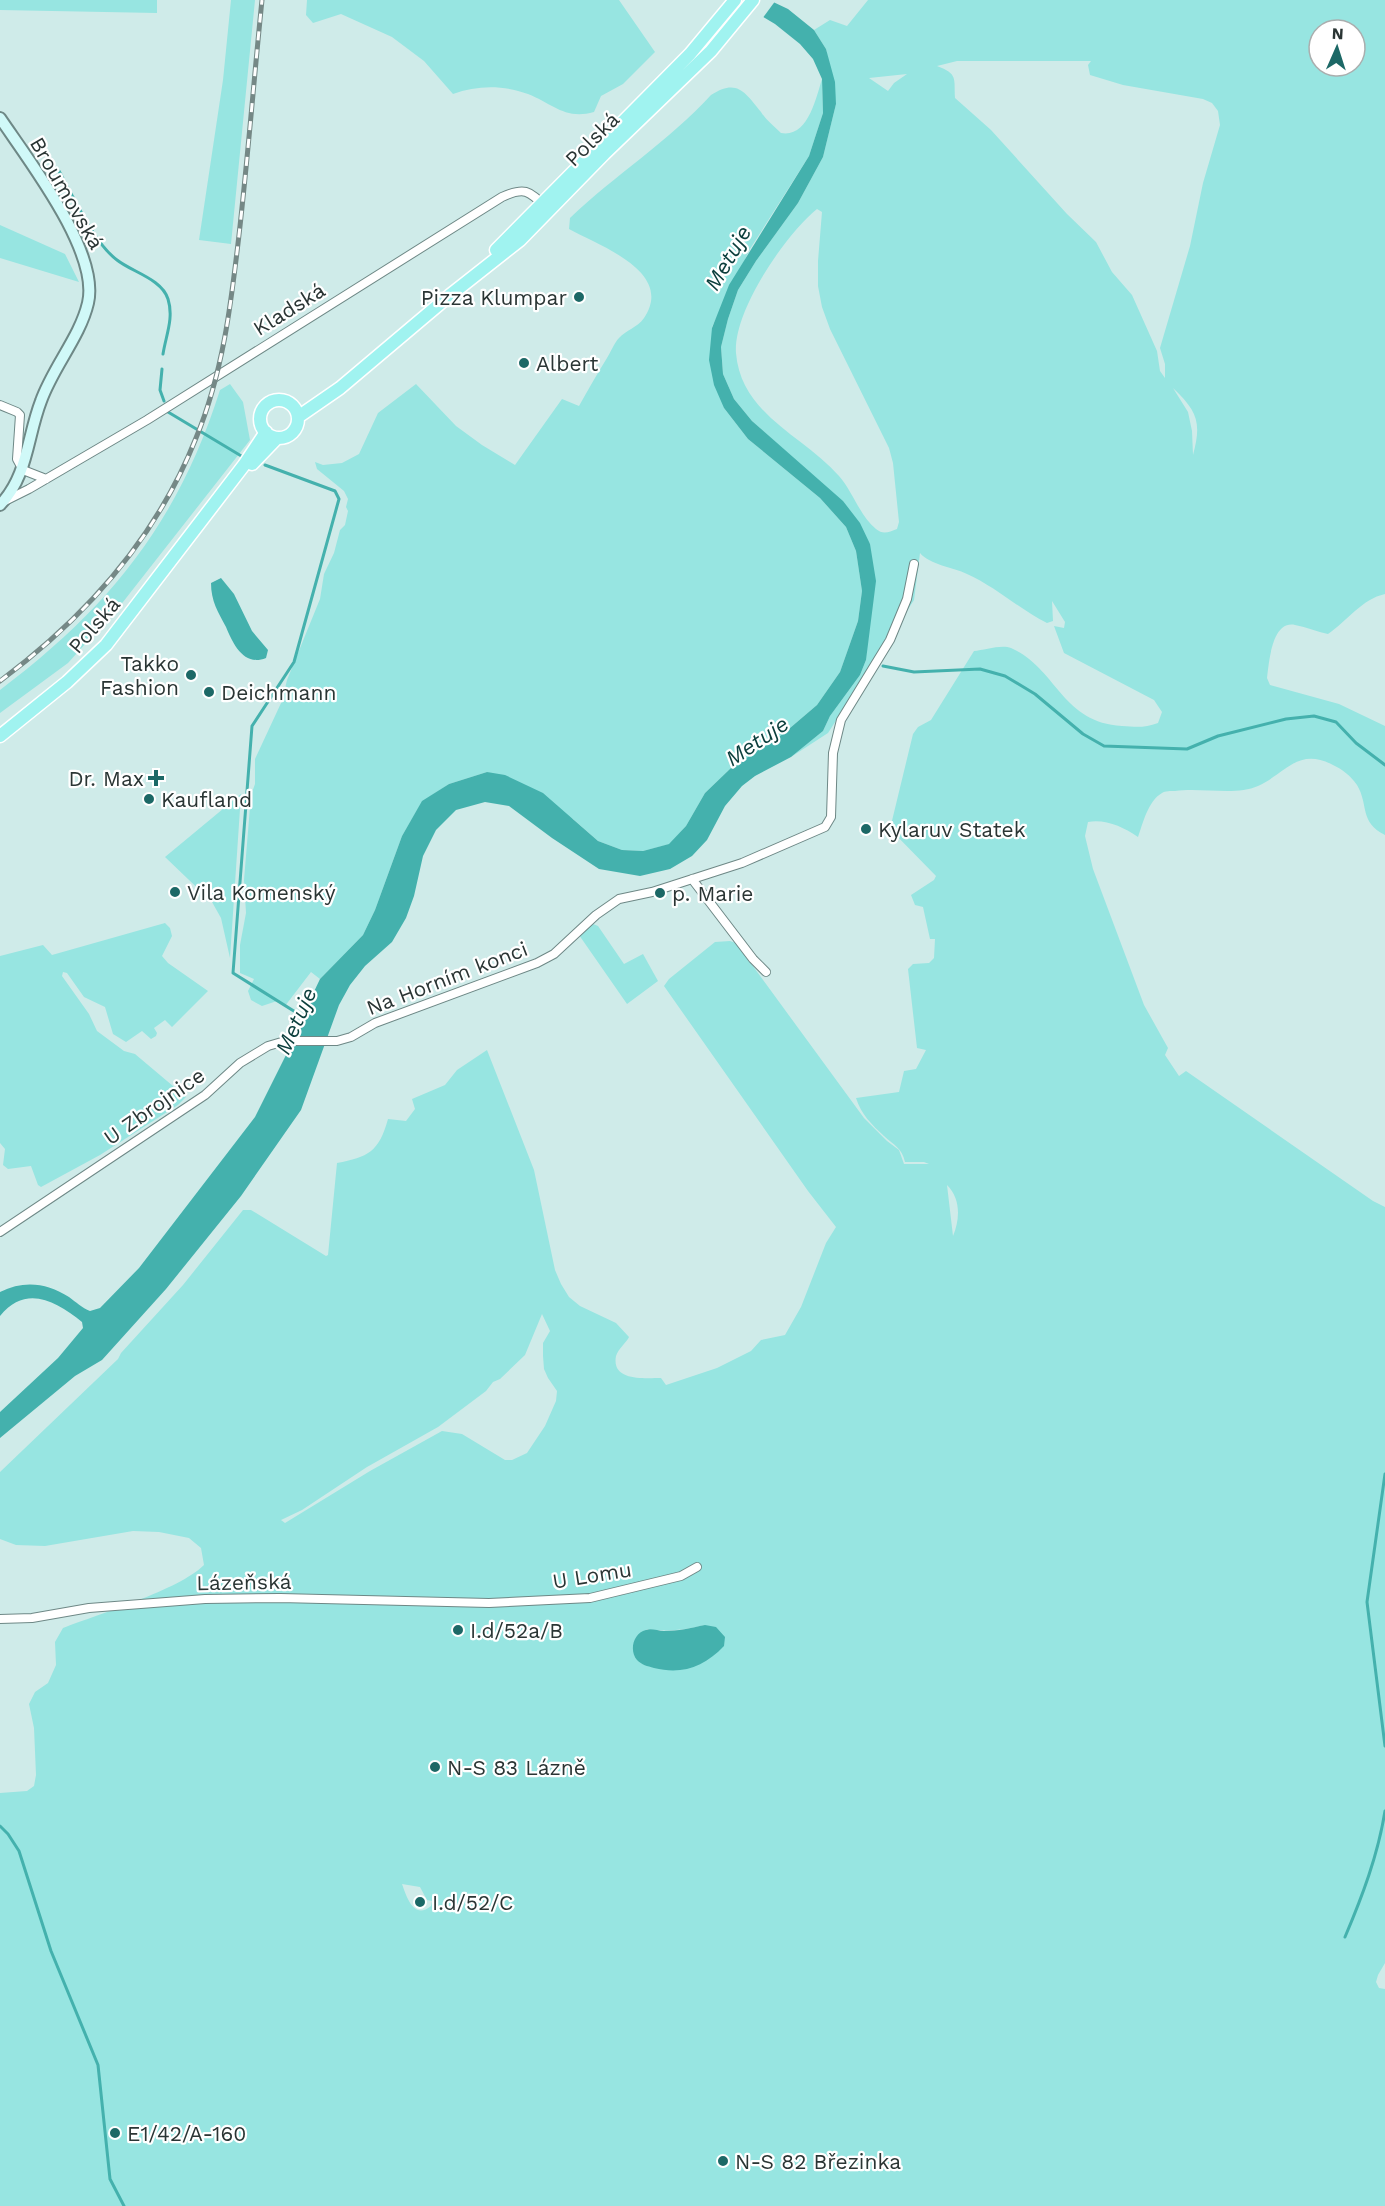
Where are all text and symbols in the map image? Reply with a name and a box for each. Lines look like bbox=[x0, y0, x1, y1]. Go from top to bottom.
north arrow bbox=[1307, 18, 1367, 78]
text: N bbox=[1331, 24, 1344, 43]
street label: Polská bbox=[560, 107, 624, 171]
street label: Broumovská bbox=[25, 132, 109, 254]
water label: Metuje bbox=[700, 221, 756, 295]
street label: Kladská bbox=[248, 277, 330, 341]
place label: Pizza Klumpar bbox=[421, 285, 567, 310]
marker: Pizza Klumpar bbox=[572, 290, 586, 304]
place label: Albert bbox=[536, 351, 599, 376]
marker: Albert bbox=[517, 356, 531, 370]
street label: Polská bbox=[63, 592, 125, 658]
place label: Takko Fashion bbox=[100, 651, 179, 700]
marker: Takko Fashion bbox=[184, 668, 198, 682]
place label: Deichmann bbox=[221, 680, 337, 705]
marker: Deichmann bbox=[202, 685, 216, 699]
water label: Metuje bbox=[721, 711, 793, 771]
place label: Dr. Max bbox=[68, 766, 144, 791]
marker: Dr. Max bbox=[149, 771, 163, 785]
place label: Kaufland bbox=[161, 787, 252, 812]
marker: Kaufland bbox=[142, 792, 156, 806]
place label: Kylaruv Statek bbox=[878, 817, 1026, 842]
marker: Kylaruv Statek bbox=[859, 822, 873, 836]
place label: Vila Komenský bbox=[187, 880, 336, 905]
place label: p. Marie bbox=[672, 881, 753, 906]
marker: Vila Komenský bbox=[168, 885, 182, 899]
marker: p. Marie bbox=[653, 886, 667, 900]
street label: Na Horním konci bbox=[363, 936, 531, 1020]
water label: Metuje bbox=[270, 984, 322, 1058]
street label: U Zbrojnice bbox=[99, 1062, 209, 1150]
street label: U Lomu bbox=[551, 1556, 633, 1594]
street label: Lázeňská bbox=[196, 1569, 292, 1595]
place label: I.d/52a/B bbox=[470, 1618, 563, 1643]
marker: I.d/52a/B bbox=[451, 1623, 465, 1637]
place label: N-S 83 Lázně bbox=[447, 1755, 586, 1780]
marker: N-S 83 Lázně bbox=[428, 1760, 442, 1774]
place label: I.d/52/C bbox=[432, 1890, 513, 1915]
marker: I.d/52/C bbox=[413, 1895, 427, 1909]
place label: E1/42/A-160 bbox=[127, 2121, 246, 2146]
marker: E1/42/A-160 bbox=[108, 2126, 122, 2140]
place label: N-S 82 Březinka bbox=[735, 2149, 901, 2174]
marker: N-S 82 Březinka bbox=[716, 2154, 730, 2168]

